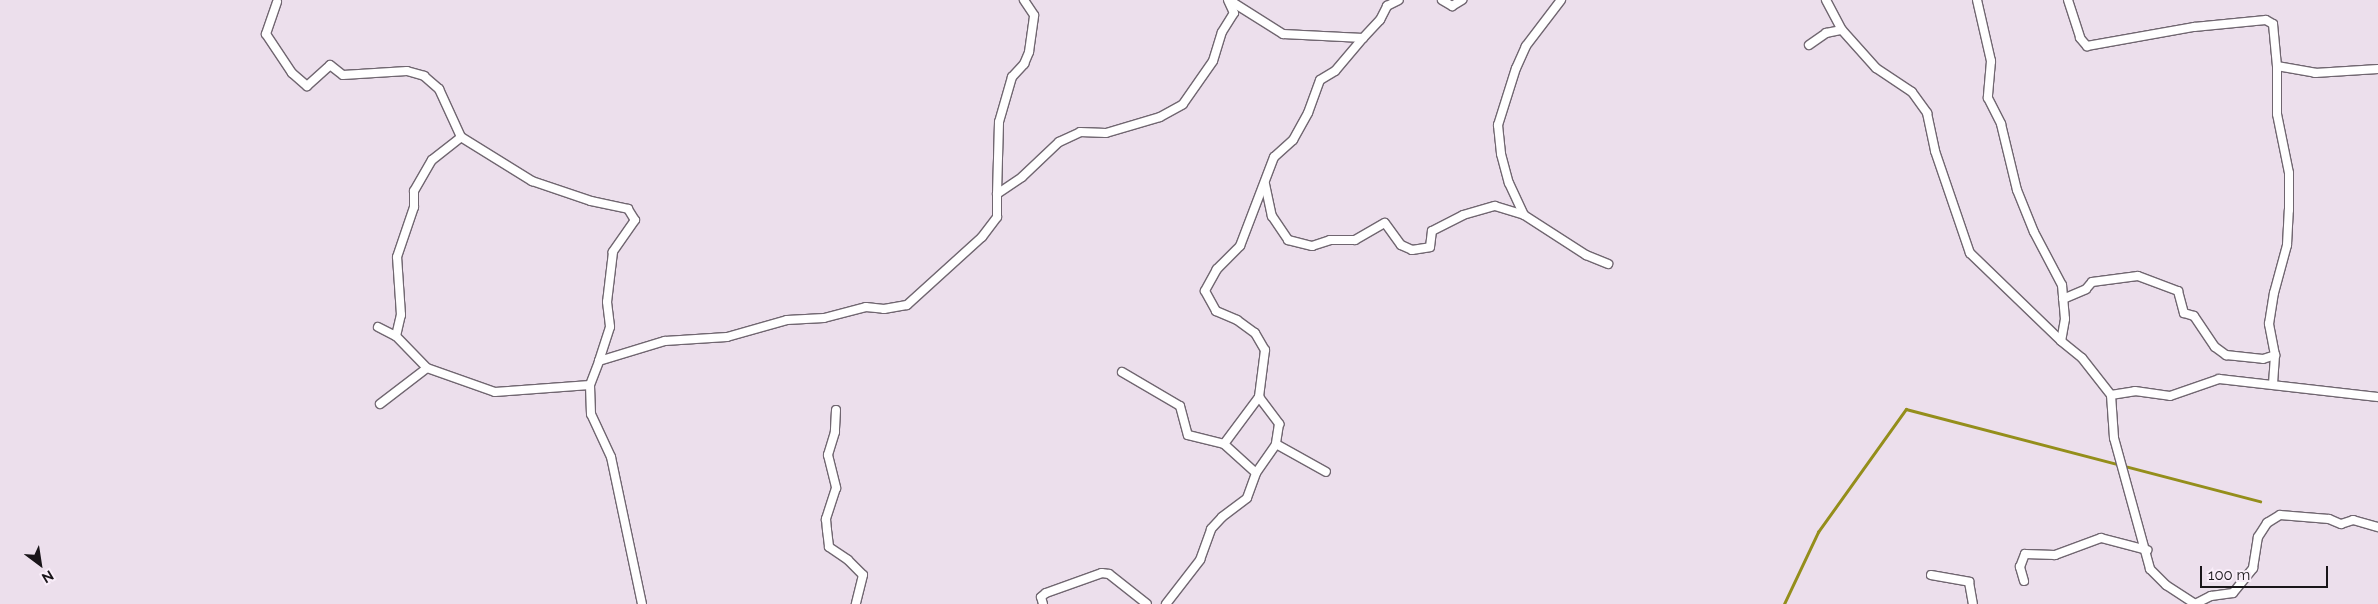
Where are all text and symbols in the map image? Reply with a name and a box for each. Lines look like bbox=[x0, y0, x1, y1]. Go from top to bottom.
north arrow bbox=[15, 539, 65, 589]
scale bar bbox=[2203, 556, 2330, 588]
text: 100 m bbox=[2208, 566, 2250, 584]
text: N bbox=[39, 567, 56, 586]

